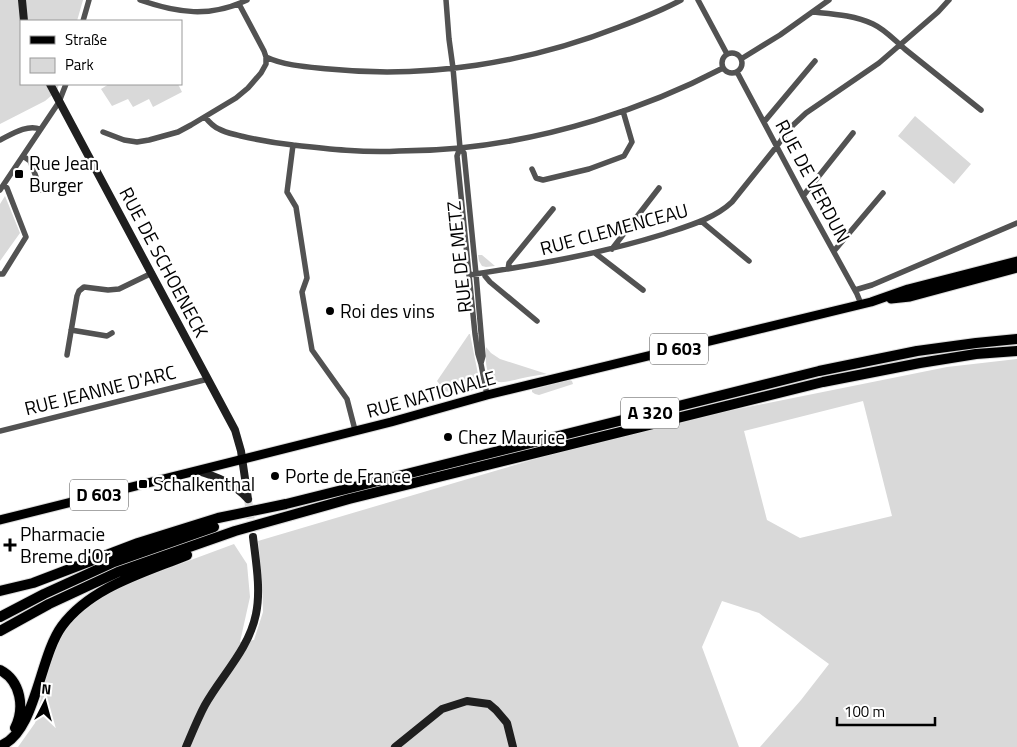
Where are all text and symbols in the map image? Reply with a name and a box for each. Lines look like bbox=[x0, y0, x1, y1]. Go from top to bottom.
legend bbox=[20, 20, 182, 85]
text: Straße bbox=[65, 28, 107, 51]
text: Park bbox=[65, 53, 94, 76]
street label: RUE DE VERDUN bbox=[769, 114, 858, 248]
place label: Rue Jean Burger bbox=[29, 148, 99, 199]
marker: Rue Jean Burger bbox=[13, 168, 25, 180]
street label: RUE DE SCHOENECK bbox=[113, 181, 216, 342]
street label: RUE CLEMENCEAU bbox=[537, 195, 691, 262]
street label: RUE DE METZ bbox=[438, 200, 479, 314]
place label: Roi des vins bbox=[340, 296, 435, 325]
marker: Roi des vins bbox=[324, 305, 336, 317]
road number: D 603 bbox=[650, 334, 708, 364]
street label: RUE JEANNE D'ARC bbox=[21, 357, 179, 422]
street label: RUE NATIONALE bbox=[363, 362, 499, 425]
road number: A 320 bbox=[621, 398, 679, 428]
place label: Chez Maurice bbox=[458, 422, 565, 451]
marker: Chez Maurice bbox=[442, 431, 454, 443]
place label: Porte de France bbox=[285, 461, 411, 490]
place label: Schalkenthal bbox=[153, 469, 255, 498]
marker: Porte de France bbox=[269, 470, 281, 482]
marker: Schalkenthal bbox=[137, 478, 149, 490]
road number: D 603 bbox=[70, 480, 128, 510]
place label: Pharmacie Breme d'Or bbox=[20, 519, 111, 570]
marker: Pharmacie Breme d'Or bbox=[4, 539, 16, 551]
north arrow bbox=[20, 677, 70, 727]
text: N bbox=[40, 678, 52, 700]
scale bar bbox=[837, 694, 934, 726]
text: 100 m bbox=[844, 700, 885, 723]

